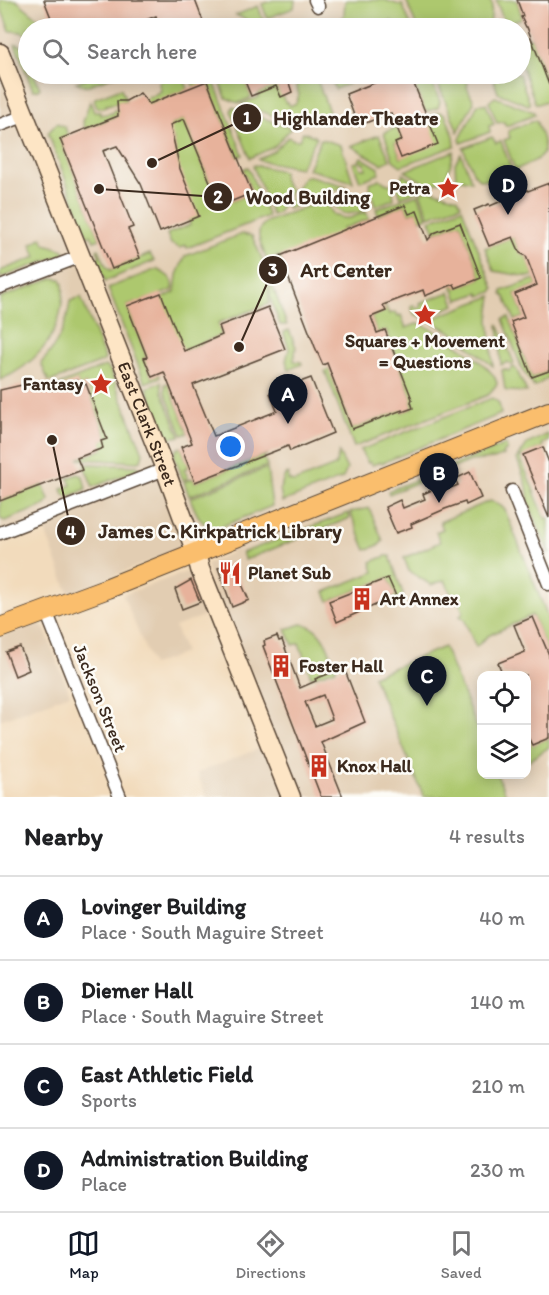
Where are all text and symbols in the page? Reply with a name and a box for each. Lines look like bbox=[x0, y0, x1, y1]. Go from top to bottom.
search box bbox=[18, 18, 531, 84]
icon: search bbox=[39, 35, 72, 68]
text: Search here bbox=[87, 38, 197, 65]
callout: Highlander Theatre bbox=[232, 99, 451, 137]
text: Highlander Theatre bbox=[273, 106, 439, 131]
text: 1 bbox=[243, 107, 252, 129]
pin: D bbox=[488, 166, 528, 215]
place icon: Petra bbox=[435, 175, 461, 201]
place label: Petra bbox=[389, 177, 430, 199]
callout: Wood Building bbox=[203, 178, 382, 216]
text: Wood Building bbox=[246, 185, 371, 210]
text: 2 bbox=[213, 186, 223, 208]
callout: Art Center bbox=[258, 251, 403, 289]
text: Art Center bbox=[299, 258, 392, 282]
text: 3 bbox=[268, 259, 278, 281]
place icon: Squares + Movement = Questions bbox=[412, 302, 438, 328]
place label: Squares + Movement = Questions bbox=[345, 330, 505, 373]
street label: East Clark Street bbox=[113, 358, 181, 489]
place icon: Fantasy bbox=[88, 371, 114, 397]
place label: Fantasy bbox=[23, 373, 84, 395]
pin: A bbox=[268, 374, 308, 424]
your location bbox=[216, 432, 245, 461]
pin: B bbox=[420, 454, 458, 503]
callout: James C. Kirkpatrick Library bbox=[56, 512, 353, 550]
text: James C. Kirkpatrick Library bbox=[97, 519, 342, 544]
text: 4 bbox=[66, 521, 77, 543]
restaurant icon: Planet Sub bbox=[217, 560, 243, 586]
place label: Planet Sub bbox=[248, 562, 331, 584]
building icon: Art Annex bbox=[349, 586, 375, 612]
place label: Art Annex bbox=[379, 588, 459, 610]
street label: Jackson Street bbox=[68, 641, 132, 756]
building icon: Foster Hall bbox=[268, 653, 294, 679]
place label: Foster Hall bbox=[299, 655, 384, 677]
pin: C bbox=[408, 656, 446, 706]
map controls bbox=[477, 671, 531, 779]
button: locate bbox=[477, 671, 531, 725]
button: layers bbox=[477, 725, 531, 779]
building icon: Knox Hall bbox=[306, 753, 332, 779]
place label: Knox Hall bbox=[337, 755, 413, 777]
text: Nearby bbox=[24, 820, 103, 852]
text: 4 results bbox=[449, 824, 525, 848]
text: Lovinger Building bbox=[81, 893, 246, 920]
text: A bbox=[37, 906, 50, 930]
text: 40 m bbox=[479, 906, 525, 930]
text: Place · South Maguire Street bbox=[81, 920, 324, 944]
text: Diemer Hall bbox=[81, 977, 193, 1004]
text: B bbox=[37, 990, 50, 1014]
text: 140 m bbox=[470, 990, 525, 1014]
text: Place · South Maguire Street bbox=[81, 1004, 324, 1028]
text: East Athletic Field bbox=[81, 1061, 253, 1088]
text: C bbox=[37, 1074, 50, 1098]
text: 210 m bbox=[472, 1074, 525, 1098]
text: Sports bbox=[81, 1088, 137, 1112]
text: Administration Building bbox=[81, 1145, 308, 1172]
text: D bbox=[37, 1158, 50, 1182]
text: 230 m bbox=[470, 1158, 525, 1182]
text: Place bbox=[81, 1172, 127, 1196]
tab: Map bbox=[67, 1227, 100, 1282]
tab: Directions bbox=[235, 1227, 306, 1282]
tab: Saved bbox=[441, 1227, 482, 1282]

